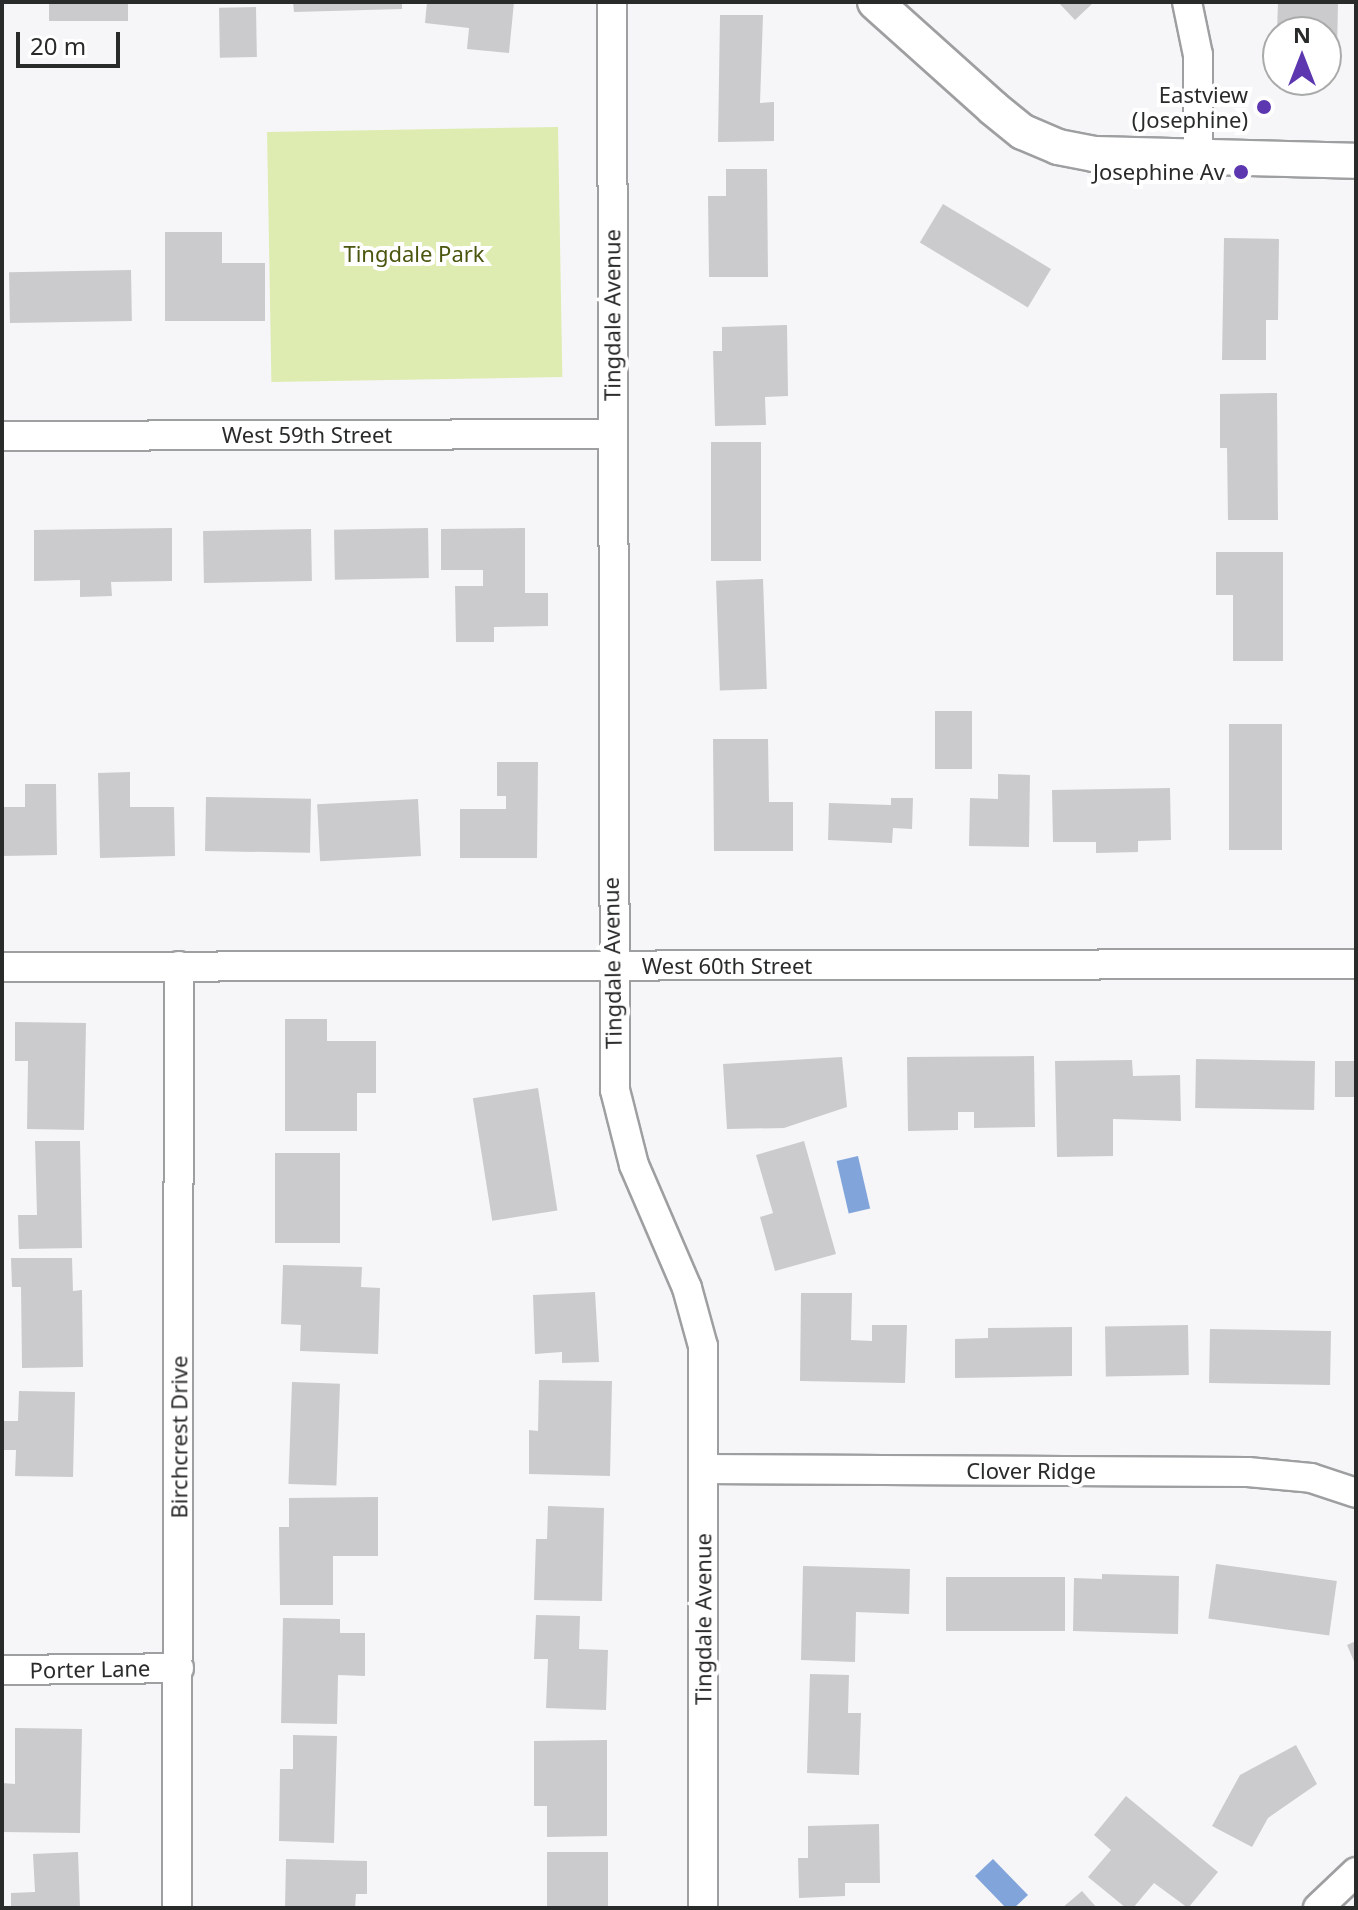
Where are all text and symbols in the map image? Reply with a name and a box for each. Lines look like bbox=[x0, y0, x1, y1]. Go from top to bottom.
scale bar bbox=[20, 16, 124, 66]
north arrow bbox=[1262, 16, 1342, 96]
text: N bbox=[1293, 19, 1311, 49]
text: 20 m bbox=[30, 29, 86, 62]
place label: Eastview (Josephine) bbox=[1132, 81, 1248, 132]
marker: Eastview (Josephine) bbox=[1255, 98, 1273, 116]
place label: Josephine Av bbox=[1093, 159, 1225, 185]
marker: Josephine Av bbox=[1232, 163, 1250, 181]
street label: Tingdale Avenue bbox=[599, 229, 625, 401]
park label: Tingdale Park bbox=[343, 241, 485, 267]
street label: West 59th Street bbox=[222, 422, 392, 448]
street label: Tingdale Avenue bbox=[597, 877, 627, 1049]
street label: West 60th Street bbox=[642, 953, 812, 979]
street label: Birchcrest Drive bbox=[166, 1356, 192, 1518]
street label: Clover Ridge bbox=[966, 1458, 1096, 1484]
street label: Tingdale Avenue bbox=[690, 1533, 716, 1705]
street label: Porter Lane bbox=[29, 1655, 151, 1683]

